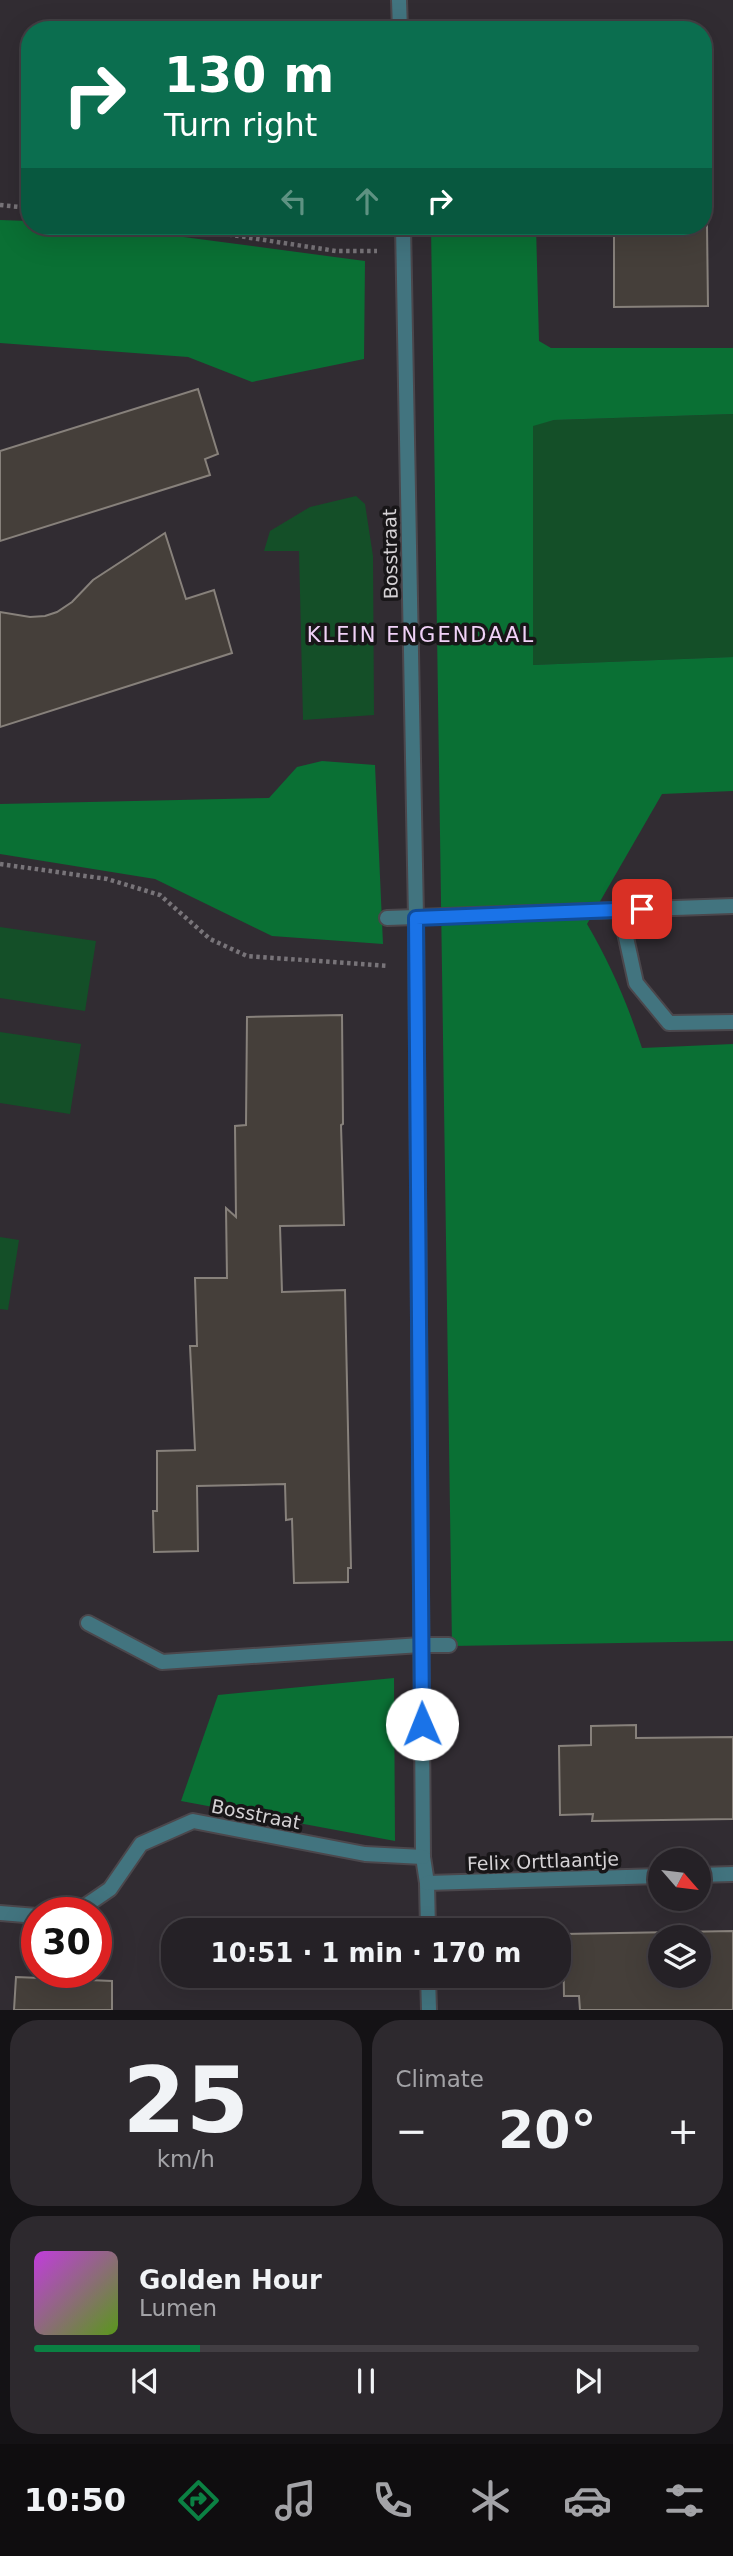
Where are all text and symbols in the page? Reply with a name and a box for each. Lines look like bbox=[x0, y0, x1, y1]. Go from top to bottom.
text: 130 m bbox=[164, 47, 334, 104]
icon: right bbox=[49, 49, 140, 140]
text: Turn right bbox=[164, 106, 317, 144]
icon: left bbox=[275, 182, 313, 220]
icon: ahead bbox=[348, 182, 386, 220]
icon: right bbox=[421, 182, 459, 220]
street label: Bosstraat bbox=[378, 509, 402, 599]
district label: KLEIN ENGENDAAL bbox=[307, 623, 535, 647]
pin bbox=[612, 879, 672, 939]
icon: arrive bbox=[623, 890, 661, 928]
position arrow bbox=[385, 1687, 459, 1761]
street label: Bosstraat bbox=[209, 1795, 303, 1833]
street label: Felix Orttlaantje bbox=[467, 1847, 619, 1875]
north arrow bbox=[648, 1848, 710, 1911]
map controls bbox=[648, 1848, 711, 1988]
speed limit sign: 30 bbox=[21, 1897, 112, 1988]
button: layers bbox=[648, 1925, 711, 1988]
text: 10:51 · 1 min · 170 m bbox=[211, 1938, 521, 1968]
text: 25 bbox=[122, 2048, 249, 2153]
text: Climate bbox=[396, 2066, 484, 2092]
text: 20° bbox=[498, 2100, 596, 2160]
text: − bbox=[396, 2109, 427, 2153]
text: + bbox=[667, 2109, 699, 2153]
text: km/h bbox=[157, 2146, 215, 2172]
text: Golden Hour bbox=[139, 2265, 322, 2295]
text: Lumen bbox=[139, 2295, 217, 2321]
icon: previous bbox=[126, 2362, 164, 2400]
icon: pause bbox=[347, 2362, 385, 2400]
icon: next bbox=[569, 2362, 607, 2400]
icon: directions bbox=[174, 2476, 223, 2525]
icon: music bbox=[271, 2476, 320, 2525]
icon: phone bbox=[368, 2476, 417, 2525]
icon: climate bbox=[466, 2476, 515, 2525]
icon: car bbox=[563, 2476, 612, 2525]
icon: filters bbox=[660, 2476, 709, 2525]
text: 10:50 bbox=[24, 2481, 126, 2519]

